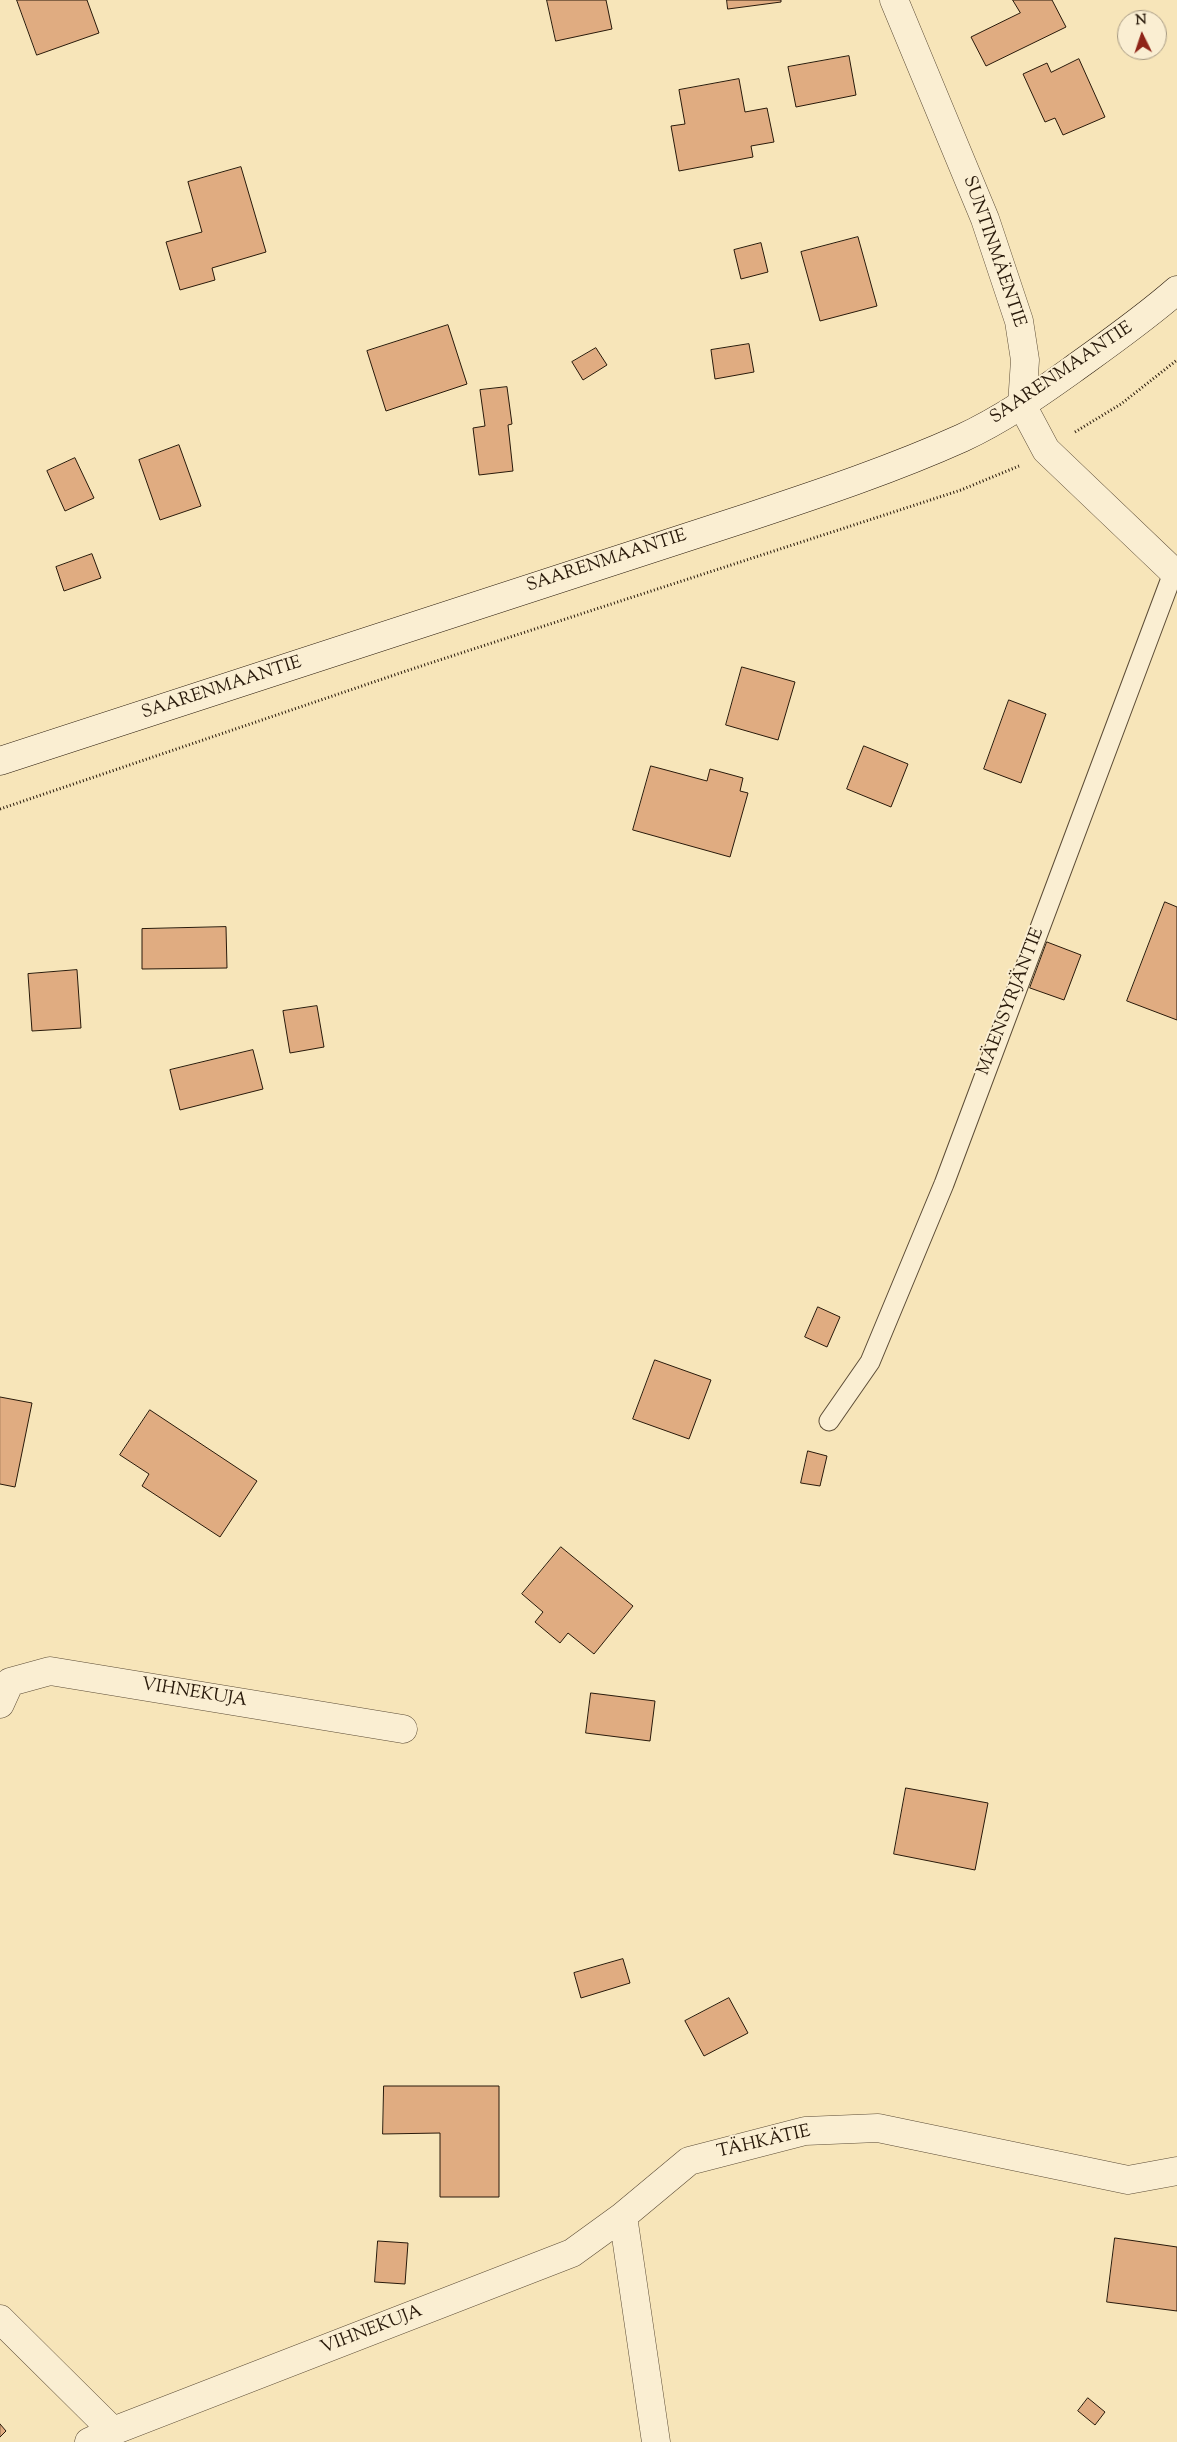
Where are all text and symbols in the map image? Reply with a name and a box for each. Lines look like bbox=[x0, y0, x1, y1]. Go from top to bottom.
north arrow bbox=[1117, 10, 1167, 60]
text: N bbox=[1135, 11, 1147, 31]
street label: SUNTINMÄENTIE bbox=[957, 174, 1029, 330]
street label: SAARENMAANTIE bbox=[987, 318, 1137, 430]
street label: SAARENMAANTIE bbox=[524, 526, 690, 598]
street label: SAARENMAANTIE bbox=[139, 653, 305, 725]
street label: MÄENSYRJÄNTIE bbox=[974, 925, 1050, 1079]
street label: VIHNEKUJA bbox=[139, 1675, 249, 1713]
street label: TÄHKÄTIE bbox=[715, 2122, 813, 2164]
street label: VIHNEKUJA bbox=[318, 2302, 426, 2360]

